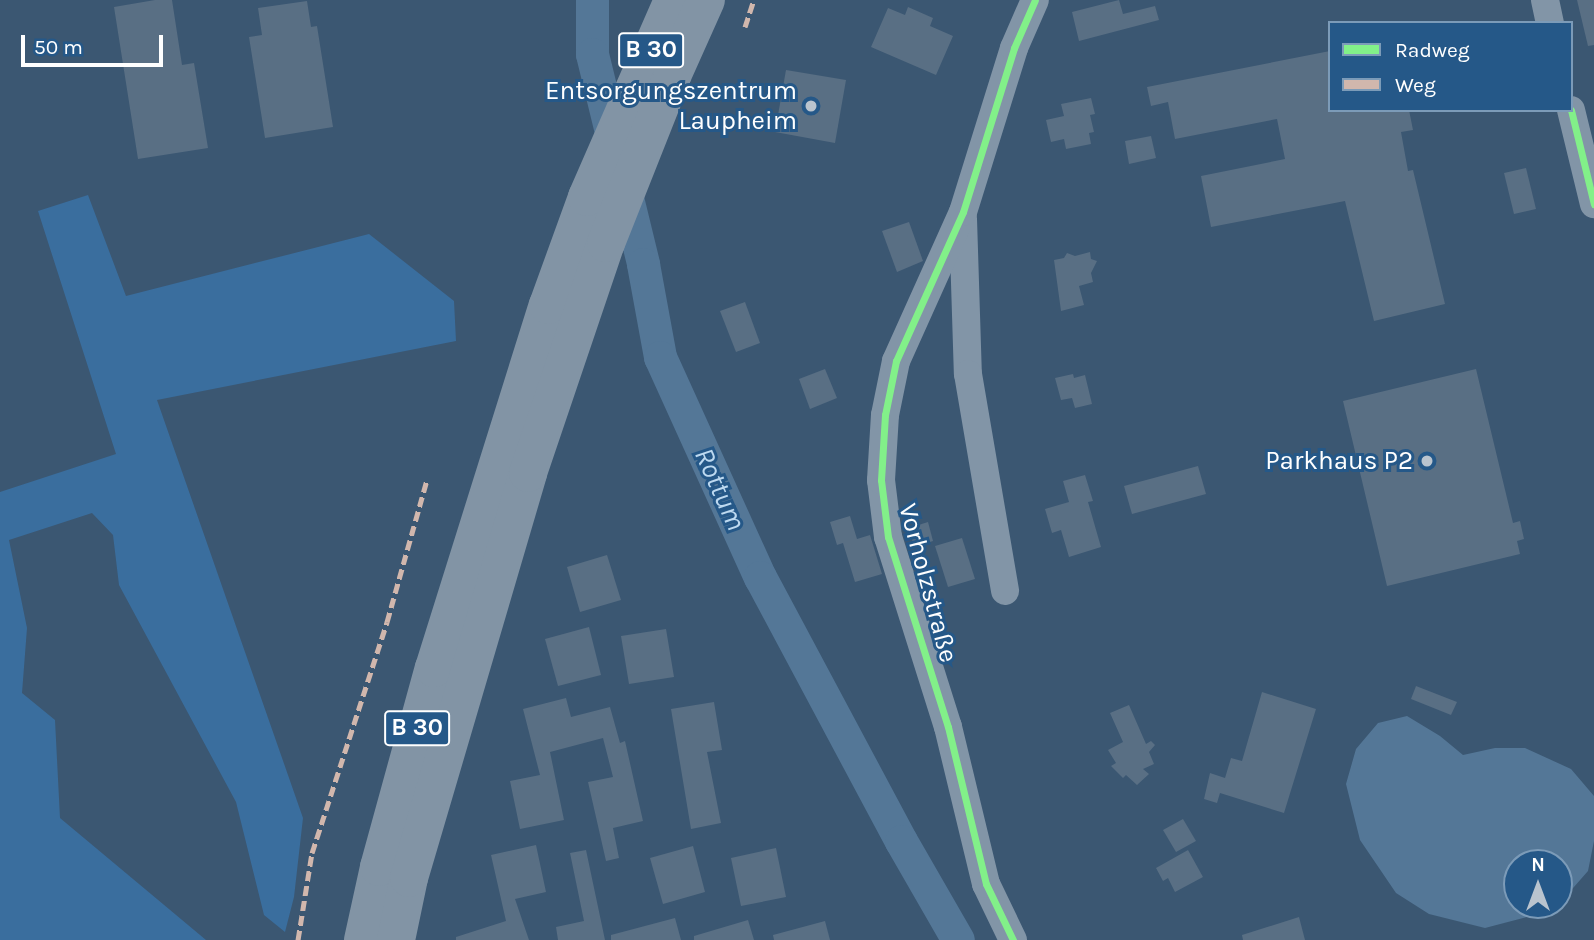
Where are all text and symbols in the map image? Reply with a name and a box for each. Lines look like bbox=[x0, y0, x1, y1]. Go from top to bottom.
scale bar bbox=[24, 21, 166, 65]
legend bbox=[1328, 21, 1573, 112]
road number: B 30 bbox=[618, 30, 684, 70]
text: 50 m bbox=[34, 35, 83, 59]
text: Radweg bbox=[1395, 38, 1470, 62]
text: Weg bbox=[1395, 73, 1436, 97]
place label: Entsorgungszentrum Laupheim bbox=[545, 75, 797, 136]
marker: Entsorgungszentrum Laupheim bbox=[803, 98, 819, 114]
water label: Rottum bbox=[687, 442, 753, 536]
place label: Parkhaus P2 bbox=[1265, 445, 1413, 477]
marker: Parkhaus P2 bbox=[1419, 453, 1435, 469]
street label: Vorholzstraße bbox=[892, 500, 964, 666]
road number: B 30 bbox=[384, 708, 450, 748]
north arrow bbox=[1503, 849, 1573, 919]
text: N bbox=[1531, 854, 1545, 876]

